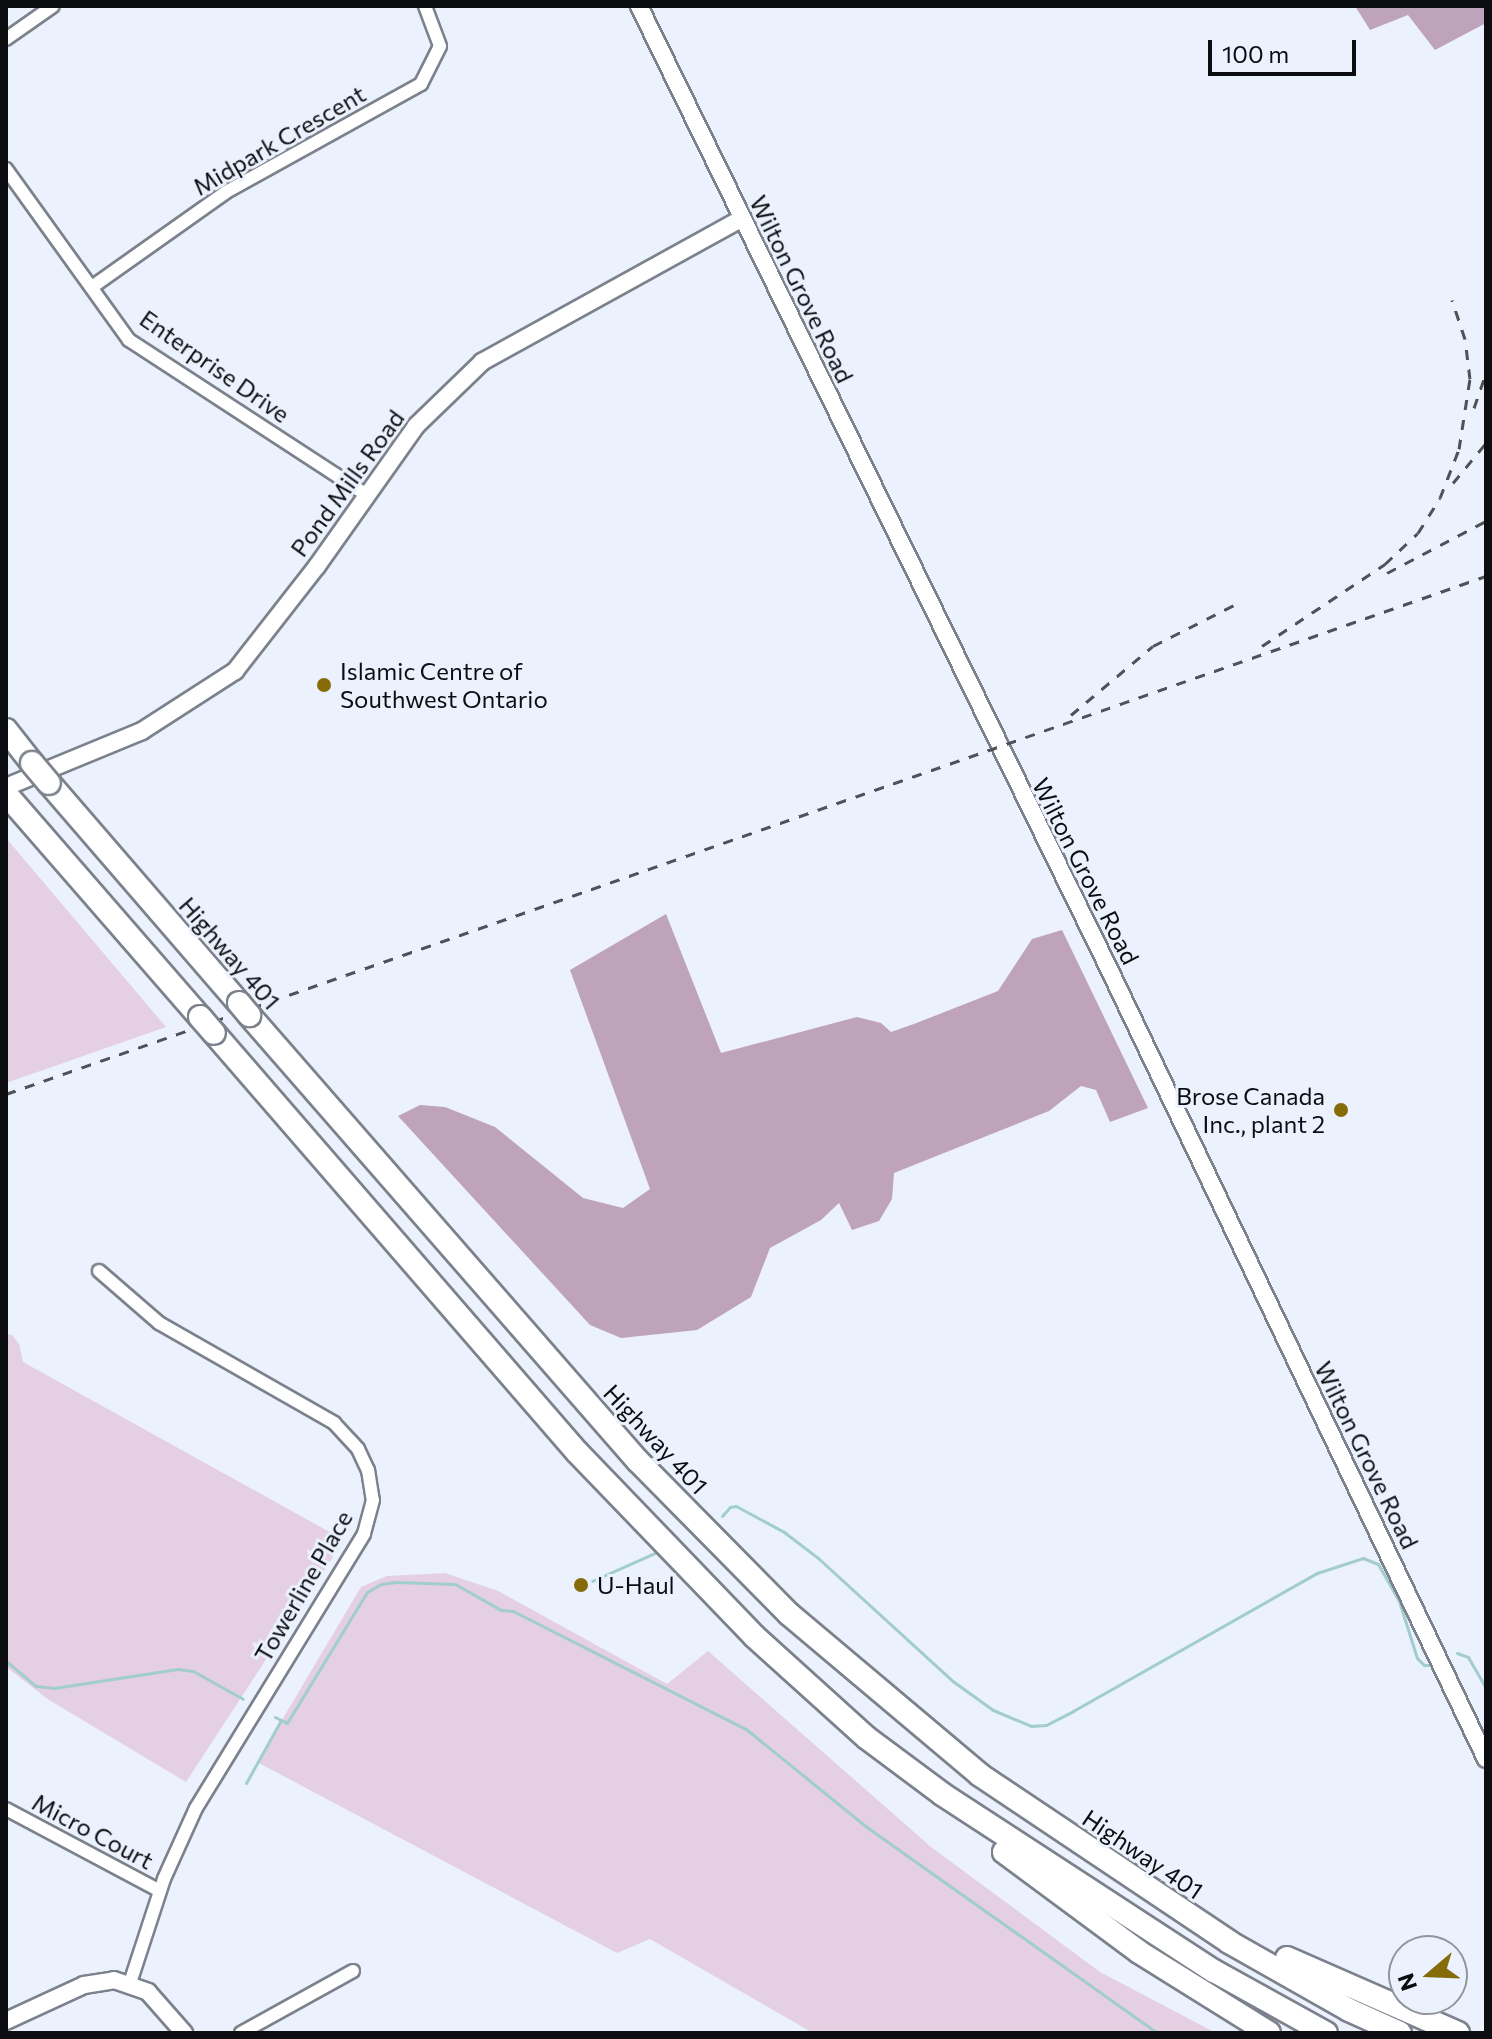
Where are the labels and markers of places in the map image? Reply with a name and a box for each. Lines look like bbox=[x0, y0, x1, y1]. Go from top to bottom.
place label: Islamic Centre of Southwest Ontario bbox=[340, 657, 548, 713]
marker: Islamic Centre of Southwest Ontario bbox=[315, 676, 333, 694]
place label: Brose Canada Inc., plant 2 bbox=[1176, 1082, 1325, 1138]
marker: Brose Canada Inc., plant 2 bbox=[1332, 1101, 1350, 1119]
place label: U-Haul bbox=[597, 1571, 675, 1599]
marker: U-Haul bbox=[572, 1576, 590, 1594]

